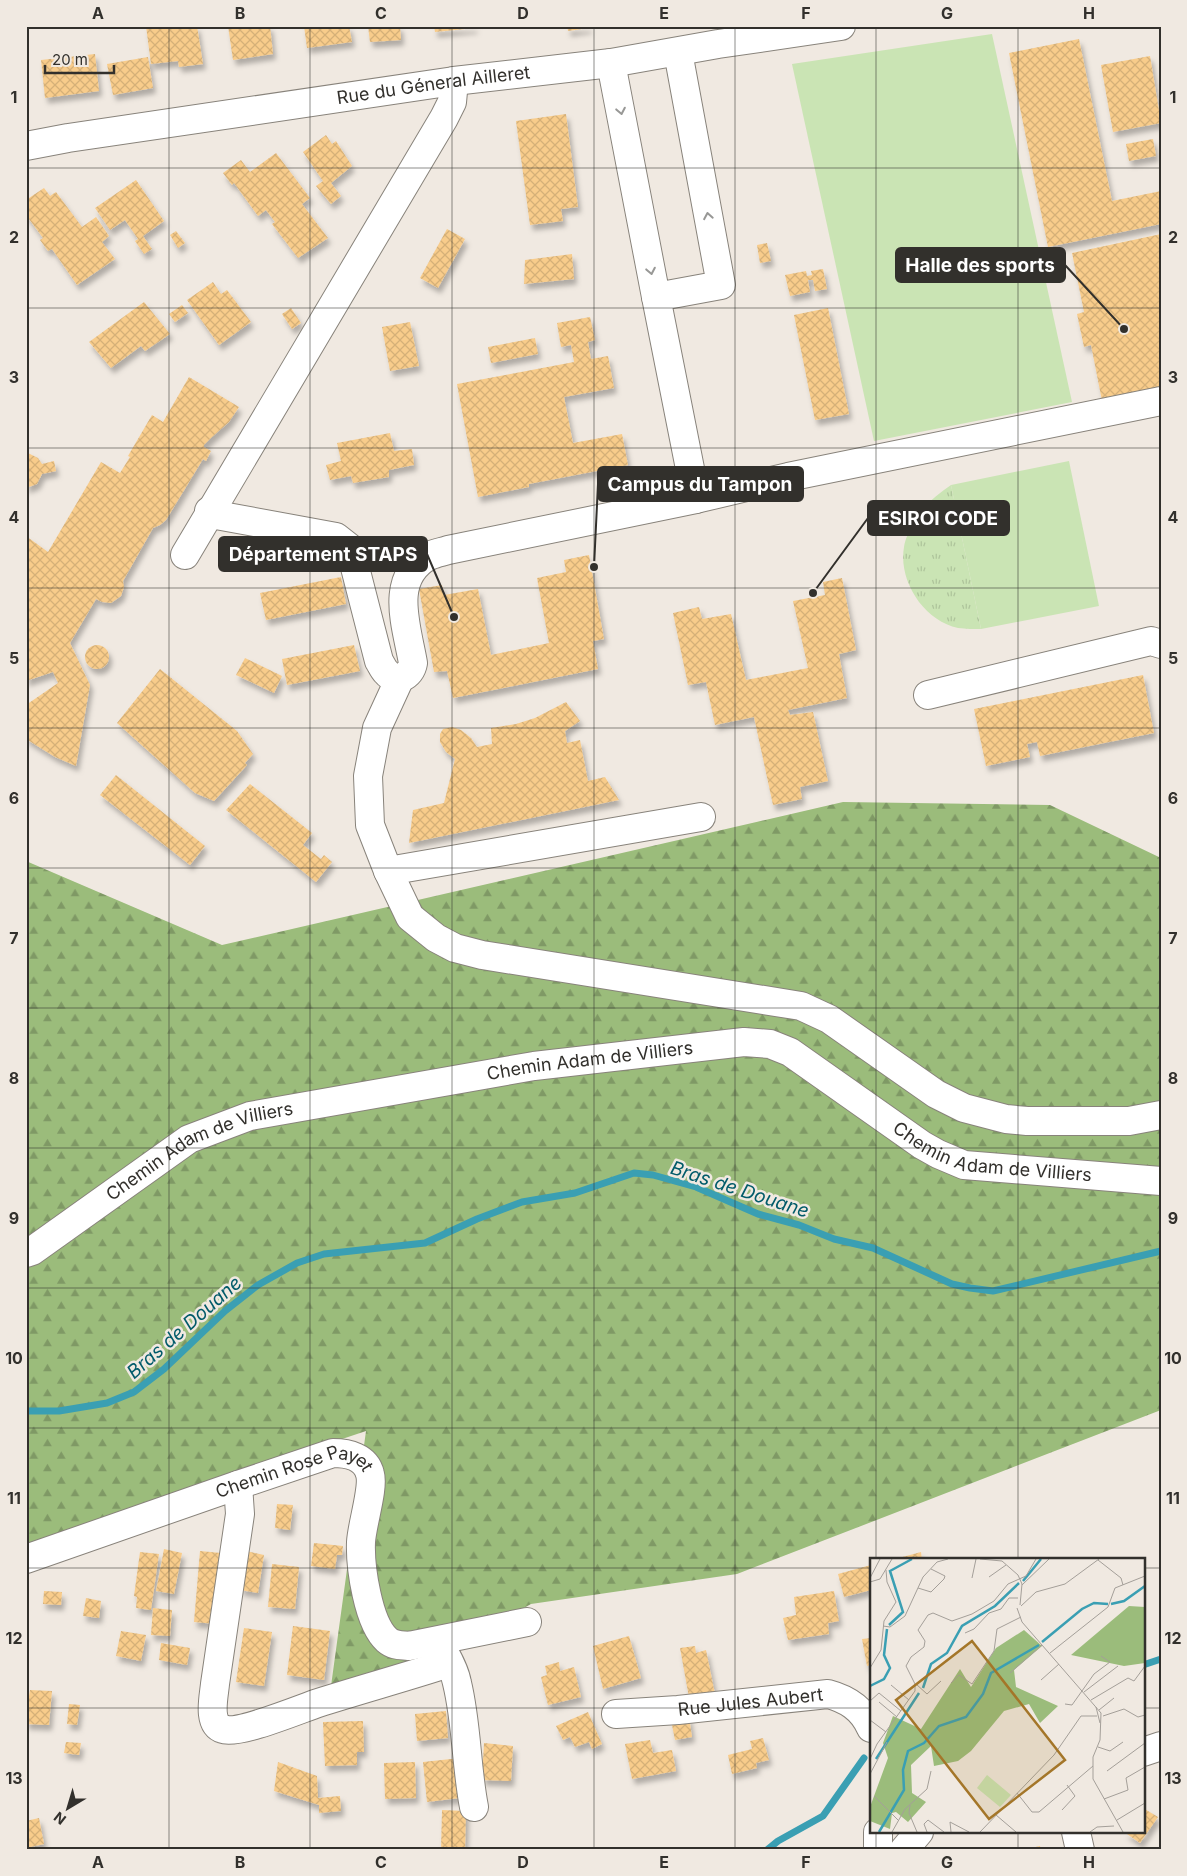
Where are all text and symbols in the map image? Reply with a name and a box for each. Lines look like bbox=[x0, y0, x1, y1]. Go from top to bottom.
text: A bbox=[92, 3, 104, 23]
text: B bbox=[235, 3, 245, 23]
text: C bbox=[375, 3, 387, 23]
text: D bbox=[517, 3, 529, 23]
text: E bbox=[659, 3, 669, 23]
text: F bbox=[801, 3, 811, 23]
text: G bbox=[941, 3, 953, 23]
text: H bbox=[1083, 3, 1095, 23]
scale bar bbox=[45, 42, 114, 74]
text: 20 m bbox=[52, 50, 88, 69]
street label: Rue du Géneral Ailleret bbox=[335, 61, 531, 108]
text: 1 bbox=[11, 87, 17, 107]
text: 1 bbox=[1170, 87, 1176, 107]
one-way arrow bbox=[615, 107, 625, 116]
one-way arrow bbox=[703, 211, 714, 220]
text: 2 bbox=[9, 227, 19, 247]
text: 2 bbox=[1168, 227, 1178, 247]
callout: Halle des sports bbox=[896, 248, 1065, 282]
text: Halle des sports bbox=[905, 254, 1055, 277]
one-way arrow bbox=[646, 266, 656, 275]
text: 3 bbox=[9, 367, 19, 387]
text: 3 bbox=[1168, 367, 1178, 387]
callout: Campus du Tampon bbox=[598, 467, 803, 501]
text: Campus du Tampon bbox=[608, 473, 792, 496]
callout: ESIROI CODE bbox=[868, 501, 1009, 535]
text: 4 bbox=[9, 507, 20, 527]
text: ESIROI CODE bbox=[878, 507, 998, 530]
text: 4 bbox=[1168, 507, 1179, 527]
callout: Département STAPS bbox=[219, 537, 427, 571]
text: Département STAPS bbox=[229, 543, 417, 566]
text: 5 bbox=[9, 648, 19, 668]
text: 5 bbox=[1168, 648, 1178, 668]
text: 6 bbox=[9, 788, 19, 808]
text: 6 bbox=[1168, 788, 1178, 808]
text: 7 bbox=[9, 928, 19, 948]
text: 7 bbox=[1168, 928, 1178, 948]
street label: Chemin Adam de Villiers bbox=[485, 1037, 694, 1084]
text: 8 bbox=[9, 1068, 19, 1088]
text: 8 bbox=[1168, 1068, 1178, 1088]
street label: Chemin Adam de Villiers bbox=[102, 1098, 295, 1205]
street label: Chemin Adam de Villiers bbox=[889, 1117, 1093, 1185]
water label: Bras de Douane bbox=[668, 1156, 812, 1223]
text: 9 bbox=[9, 1208, 19, 1228]
text: 9 bbox=[1168, 1208, 1178, 1228]
water label: Bras de Douane bbox=[122, 1271, 246, 1383]
text: 10 bbox=[5, 1348, 23, 1368]
text: 10 bbox=[1164, 1348, 1182, 1368]
street label: Chemin Rose Payet bbox=[213, 1441, 378, 1502]
text: 11 bbox=[7, 1488, 21, 1508]
text: 11 bbox=[1166, 1488, 1180, 1508]
inset map bbox=[870, 1558, 1144, 1834]
text: 12 bbox=[6, 1628, 22, 1648]
text: 12 bbox=[1165, 1628, 1181, 1648]
street label: Rue Jules Aubert bbox=[677, 1684, 824, 1720]
text: 13 bbox=[5, 1768, 23, 1788]
text: 13 bbox=[1164, 1768, 1182, 1788]
north arrow bbox=[42, 1784, 92, 1834]
text: N bbox=[50, 1809, 69, 1829]
text: A bbox=[92, 1852, 104, 1872]
text: B bbox=[235, 1852, 245, 1872]
text: C bbox=[375, 1852, 387, 1872]
text: D bbox=[517, 1852, 529, 1872]
text: E bbox=[659, 1852, 669, 1872]
text: F bbox=[801, 1852, 811, 1872]
text: G bbox=[941, 1852, 953, 1872]
text: H bbox=[1083, 1852, 1095, 1872]

